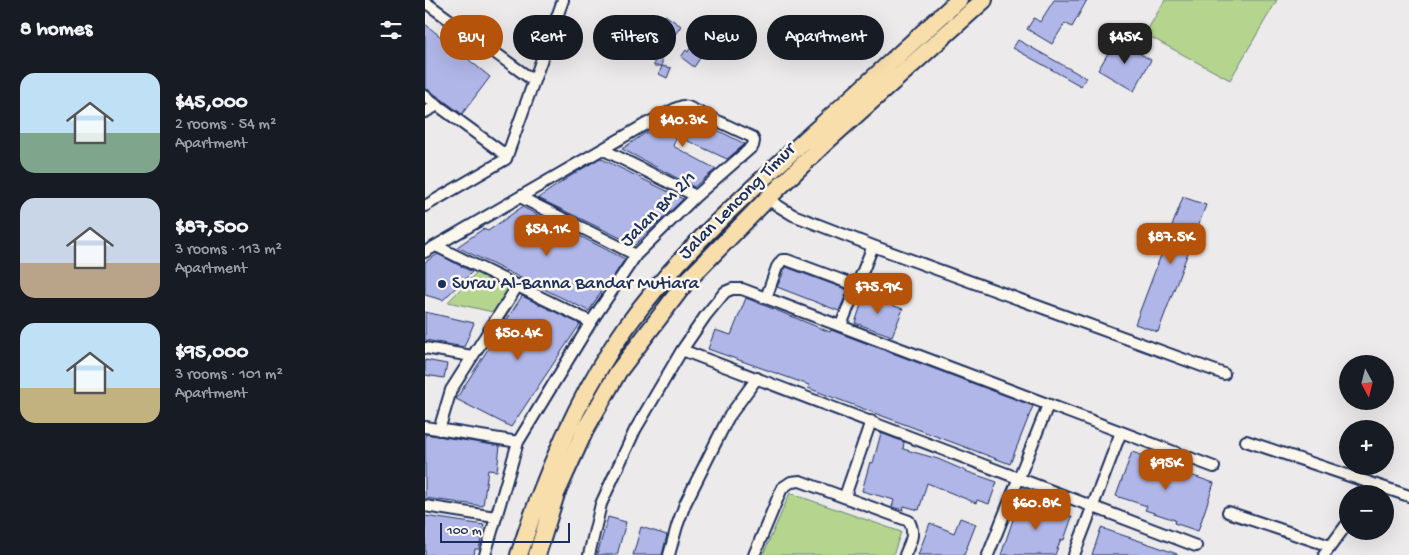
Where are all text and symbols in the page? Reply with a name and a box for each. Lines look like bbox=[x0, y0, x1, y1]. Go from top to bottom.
chip: Buy bbox=[440, 15, 503, 60]
chip: Rent bbox=[513, 15, 583, 60]
chip: Filters bbox=[593, 15, 676, 60]
chip: New bbox=[686, 15, 757, 60]
chip: Apartment bbox=[767, 15, 884, 60]
icon: filters bbox=[377, 16, 405, 44]
text: 8 homes bbox=[20, 18, 92, 43]
pin: $45K bbox=[1095, 22, 1155, 65]
text: $45K bbox=[1109, 29, 1141, 48]
text: $45,000 bbox=[175, 91, 248, 116]
icon: home bbox=[60, 93, 120, 153]
pin: $40.3K bbox=[642, 106, 724, 148]
text: $40.3K bbox=[660, 112, 706, 131]
text: 2 rooms · 54 m² bbox=[175, 116, 276, 135]
text: Apartment bbox=[175, 135, 247, 154]
street label: Jalan Lencong Timur bbox=[675, 137, 803, 265]
street label: Jalan BM 2/1 bbox=[616, 167, 702, 253]
pin: $54.1K bbox=[506, 214, 588, 257]
text: $87,500 bbox=[175, 216, 248, 241]
icon: home bbox=[60, 218, 120, 278]
text: $54.1K bbox=[525, 221, 569, 240]
pin: $87.5K bbox=[1130, 222, 1212, 265]
text: $87.5K bbox=[1148, 229, 1194, 248]
text: 3 rooms · 113 m² bbox=[175, 241, 282, 260]
text: Apartment bbox=[175, 260, 247, 279]
pin: $75.9K bbox=[837, 272, 919, 315]
place label: Surau Al-Banna Bandar Mutiara bbox=[452, 273, 701, 296]
marker: Surau Al-Banna Bandar Mutiara bbox=[436, 278, 448, 290]
text: $75.9K bbox=[855, 279, 901, 298]
pin: $50.4K bbox=[477, 318, 559, 361]
text: $50.4K bbox=[495, 325, 541, 344]
text: $95,000 bbox=[175, 341, 248, 366]
icon: home bbox=[60, 343, 120, 403]
north arrow bbox=[1339, 355, 1394, 410]
map controls bbox=[1339, 355, 1394, 540]
text: 3 rooms · 101 m² bbox=[175, 366, 283, 385]
text: Apartment bbox=[175, 385, 247, 404]
button: + bbox=[1339, 420, 1394, 475]
pin: $95K bbox=[1136, 448, 1196, 491]
text: $95K bbox=[1150, 455, 1182, 474]
button: − bbox=[1339, 485, 1394, 540]
pin: $60.8K bbox=[995, 488, 1077, 531]
text: $60.8K bbox=[1013, 495, 1059, 514]
scale bar bbox=[440, 520, 570, 543]
text: 100 m bbox=[447, 523, 482, 540]

